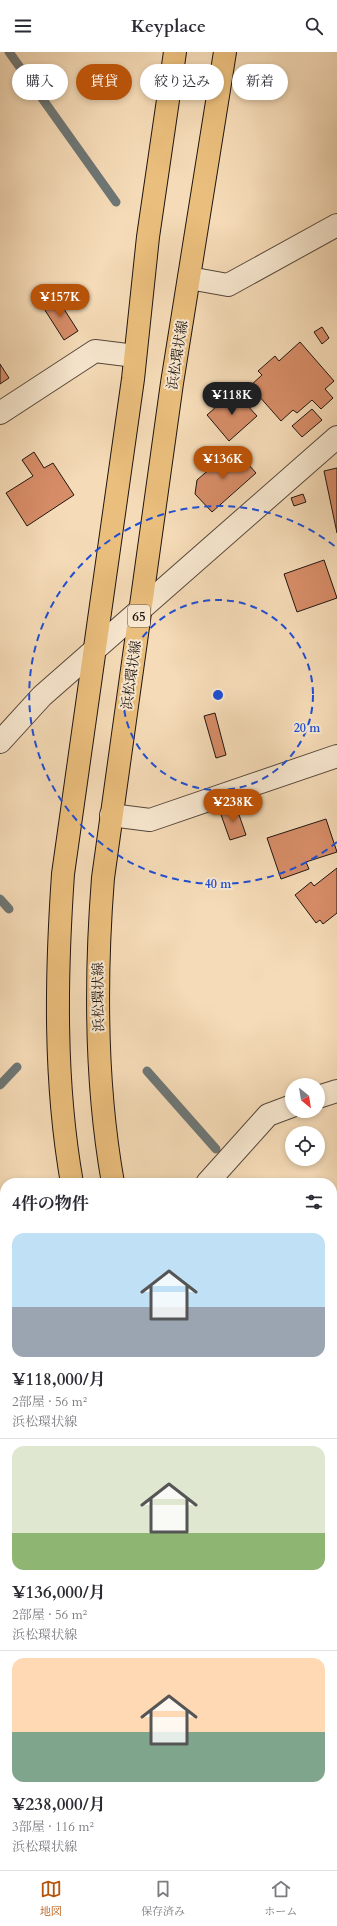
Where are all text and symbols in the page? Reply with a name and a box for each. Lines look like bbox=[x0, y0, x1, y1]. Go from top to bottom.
text: Keyplace bbox=[131, 14, 206, 39]
icon: menu bbox=[12, 15, 34, 37]
icon: search bbox=[303, 15, 325, 37]
chip: 購入 bbox=[12, 64, 68, 100]
chip: 賃貸 bbox=[76, 64, 132, 100]
chip: 絞り込み bbox=[140, 64, 224, 100]
chip: 新着 bbox=[232, 64, 288, 100]
pin: ¥157K bbox=[32, 284, 88, 318]
text: ¥157K bbox=[40, 288, 80, 306]
street label: 浜松環状線 bbox=[163, 319, 192, 391]
pin: ¥118K bbox=[204, 382, 260, 416]
text: ¥118K bbox=[212, 386, 252, 404]
pin: ¥136K bbox=[195, 446, 251, 480]
text: ¥136K bbox=[203, 450, 243, 468]
road number: 65 bbox=[128, 605, 150, 627]
street label: 浜松環状線 bbox=[117, 639, 146, 711]
centre of rings bbox=[211, 688, 225, 702]
text: 20 m bbox=[294, 720, 321, 736]
pin: ¥238K bbox=[205, 789, 261, 823]
text: ¥238K bbox=[213, 793, 253, 811]
text: 40 m bbox=[205, 876, 232, 892]
street label: 浜松環状線 bbox=[88, 962, 109, 1032]
north arrow bbox=[285, 1078, 325, 1118]
map controls bbox=[285, 1078, 325, 1166]
button: locate bbox=[285, 1126, 325, 1166]
icon: filters bbox=[303, 1191, 325, 1213]
text: 4件の物件 bbox=[12, 1192, 89, 1215]
icon: home bbox=[133, 1259, 205, 1331]
text: ¥118,000/月 bbox=[12, 1368, 106, 1391]
text: 2部屋 · 56 m² bbox=[12, 1393, 87, 1411]
text: 浜松環状線 bbox=[12, 1413, 77, 1431]
icon: home bbox=[133, 1472, 205, 1544]
text: ¥136,000/月 bbox=[12, 1581, 106, 1604]
text: 2部屋 · 56 m² bbox=[12, 1606, 87, 1624]
text: 浜松環状線 bbox=[12, 1626, 77, 1644]
icon: home bbox=[133, 1684, 205, 1756]
text: ¥238,000/月 bbox=[12, 1793, 106, 1816]
text: 3部屋 · 116 m² bbox=[12, 1818, 94, 1836]
text: 浜松環状線 bbox=[12, 1838, 77, 1856]
tab: 地図 bbox=[40, 1878, 62, 1919]
tab: 保存済み bbox=[141, 1878, 185, 1919]
tab: ホーム bbox=[264, 1878, 297, 1919]

